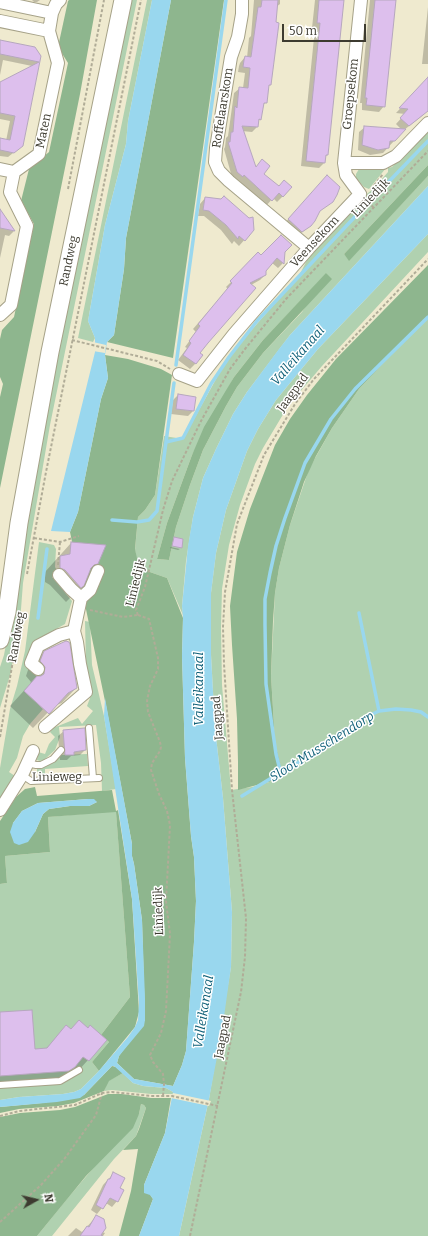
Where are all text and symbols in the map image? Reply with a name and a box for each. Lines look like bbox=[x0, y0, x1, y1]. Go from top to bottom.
scale bar bbox=[284, 16, 368, 42]
text: 50 m bbox=[289, 24, 317, 38]
street label: Groepsekom bbox=[340, 58, 362, 130]
street label: Roffelaarskom bbox=[210, 67, 236, 149]
street label: Maten bbox=[33, 112, 55, 150]
street label: Liniedijk bbox=[349, 176, 393, 220]
street label: Veensekom bbox=[288, 213, 342, 271]
street label: Randweg bbox=[57, 234, 81, 288]
water label: Valleikanaal bbox=[268, 323, 328, 389]
street label: Jaagpad bbox=[274, 371, 312, 415]
street label: Liniedijk bbox=[123, 558, 149, 608]
street label: Randweg bbox=[5, 610, 29, 664]
water label: Valleikanaal bbox=[191, 652, 207, 726]
street label: Jaagpad bbox=[209, 695, 227, 741]
water label: Sloot Musschendorp bbox=[267, 709, 377, 785]
street label: Linieweg bbox=[32, 771, 82, 785]
street label: Liniedijk bbox=[151, 886, 167, 936]
water label: Valleikanaal bbox=[191, 974, 217, 1050]
street label: Jaagpad bbox=[212, 1014, 234, 1060]
north arrow bbox=[16, 1180, 56, 1220]
text: N bbox=[41, 1193, 55, 1203]

